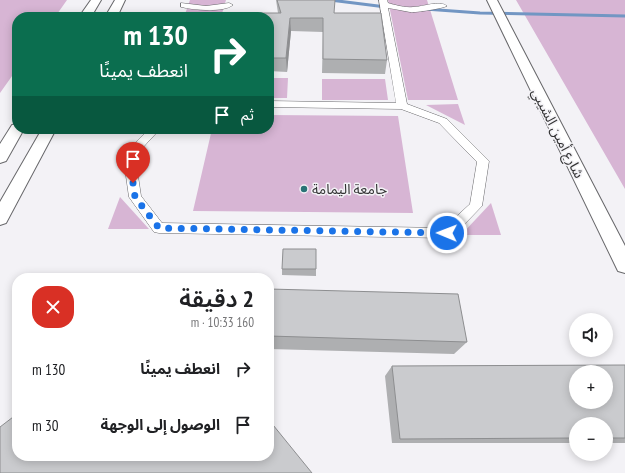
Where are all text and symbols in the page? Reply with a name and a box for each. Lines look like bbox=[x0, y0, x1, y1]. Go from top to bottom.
text: 130 m bbox=[124, 16, 188, 53]
icon: right bbox=[202, 28, 254, 80]
text: انعطف يمينًا bbox=[99, 59, 188, 82]
street label: شارع أمين الشيبي bbox=[526, 85, 588, 182]
icon: arrive bbox=[211, 104, 233, 126]
text: ثم bbox=[241, 105, 254, 124]
pin bbox=[116, 142, 150, 183]
icon: arrive bbox=[122, 148, 144, 170]
place label: جامعة اليمامة bbox=[312, 180, 387, 198]
marker: جامعة اليمامة bbox=[299, 184, 309, 194]
position arrow bbox=[426, 212, 468, 254]
text: 2 دقيقة bbox=[179, 283, 254, 314]
button: close bbox=[32, 286, 74, 328]
map controls bbox=[569, 313, 613, 461]
button: sound bbox=[569, 313, 613, 357]
text: 160 m · 10:33 bbox=[191, 314, 254, 331]
icon: right bbox=[232, 358, 254, 380]
text: انعطف يمينًا bbox=[140, 359, 220, 378]
text: 130 m bbox=[32, 360, 65, 379]
button: + bbox=[569, 365, 613, 409]
icon: arrive bbox=[232, 414, 254, 436]
text: الوصول إلى الوجهة bbox=[101, 415, 220, 434]
text: 30 m bbox=[32, 416, 58, 435]
button: − bbox=[569, 417, 613, 461]

